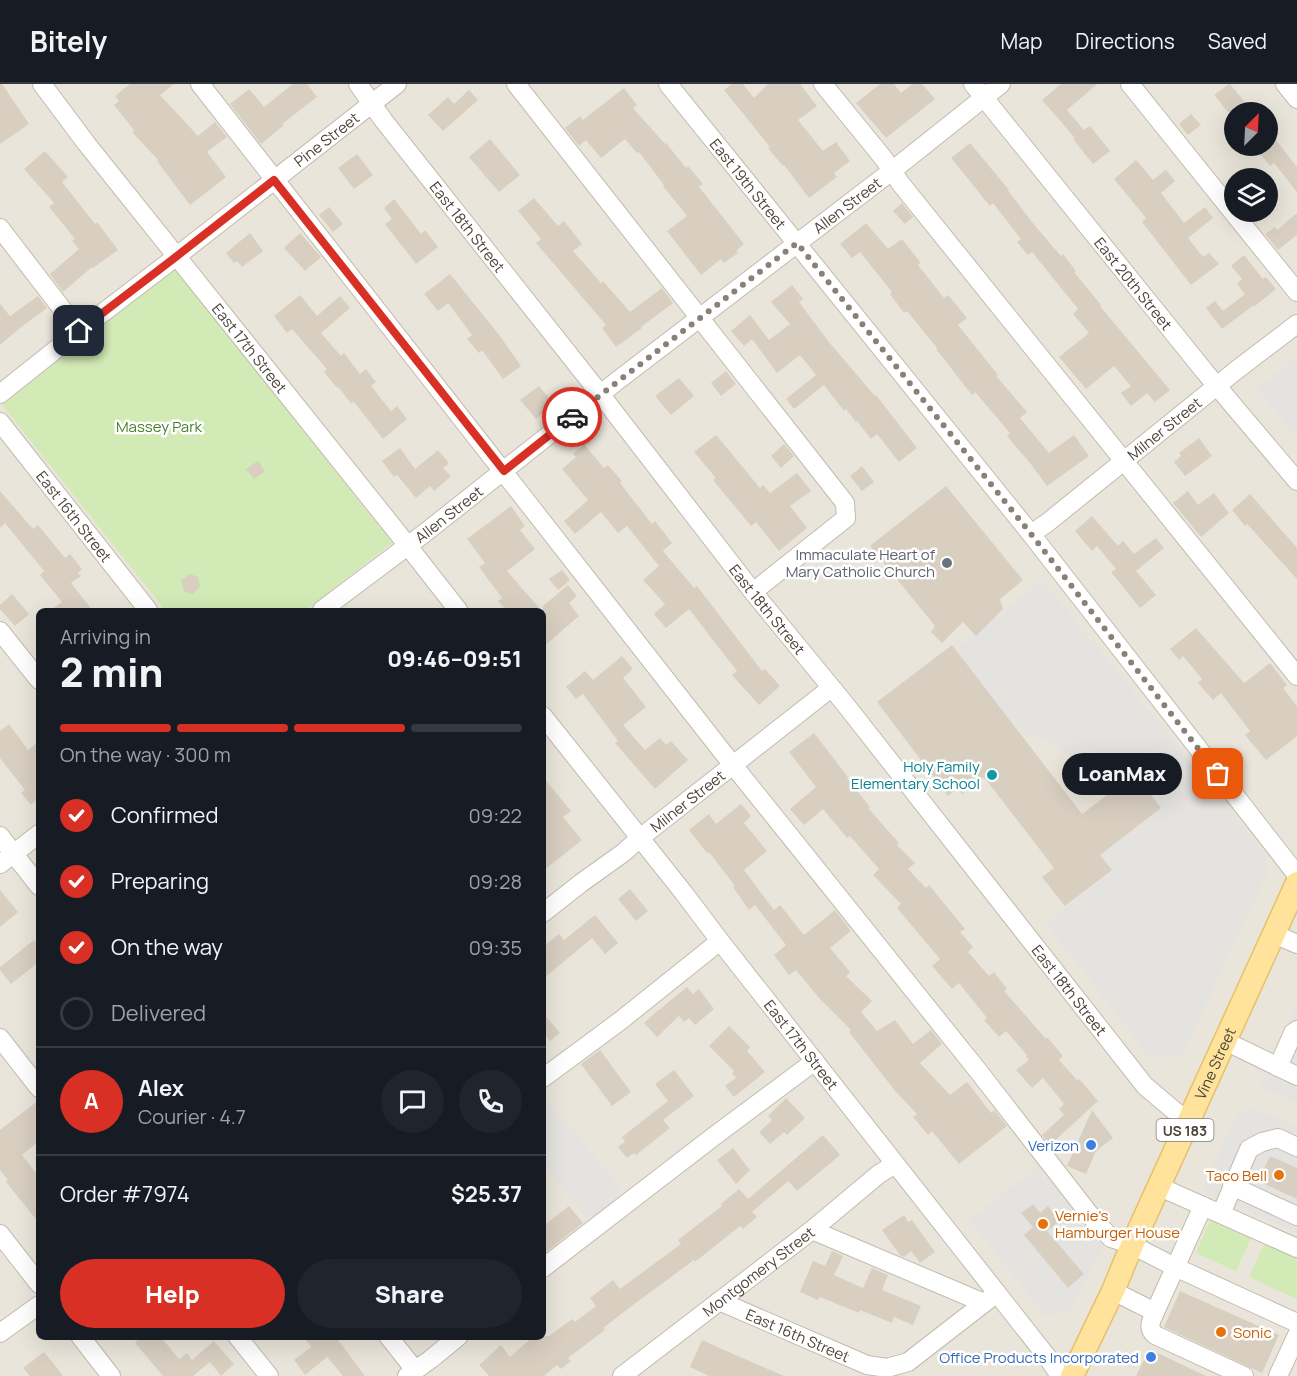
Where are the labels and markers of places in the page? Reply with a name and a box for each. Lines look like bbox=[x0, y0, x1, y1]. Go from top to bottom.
pin bbox=[53, 305, 104, 356]
place label: Immaculate Heart of Mary Catholic Church bbox=[786, 544, 936, 582]
marker: Immaculate Heart of Mary Catholic Church bbox=[940, 556, 954, 570]
pin bbox=[1192, 748, 1243, 799]
callout: LoanMax bbox=[1062, 753, 1182, 795]
place label: Holy Family Elementary School bbox=[851, 756, 980, 794]
marker: Holy Family Elementary School bbox=[985, 768, 999, 782]
place label: Verizon bbox=[1028, 1135, 1079, 1156]
marker: Verizon bbox=[1084, 1138, 1098, 1152]
place label: Taco Bell bbox=[1206, 1165, 1267, 1186]
marker: Taco Bell bbox=[1272, 1168, 1286, 1182]
place label: Vernie's Hamburger House bbox=[1055, 1205, 1180, 1243]
marker: Vernie's Hamburger House bbox=[1036, 1217, 1050, 1231]
place label: Sonic bbox=[1233, 1322, 1272, 1343]
marker: Sonic bbox=[1214, 1325, 1228, 1339]
place label: Office Products Incorporated bbox=[939, 1347, 1139, 1368]
marker: Office Products Incorporated bbox=[1144, 1350, 1158, 1364]

